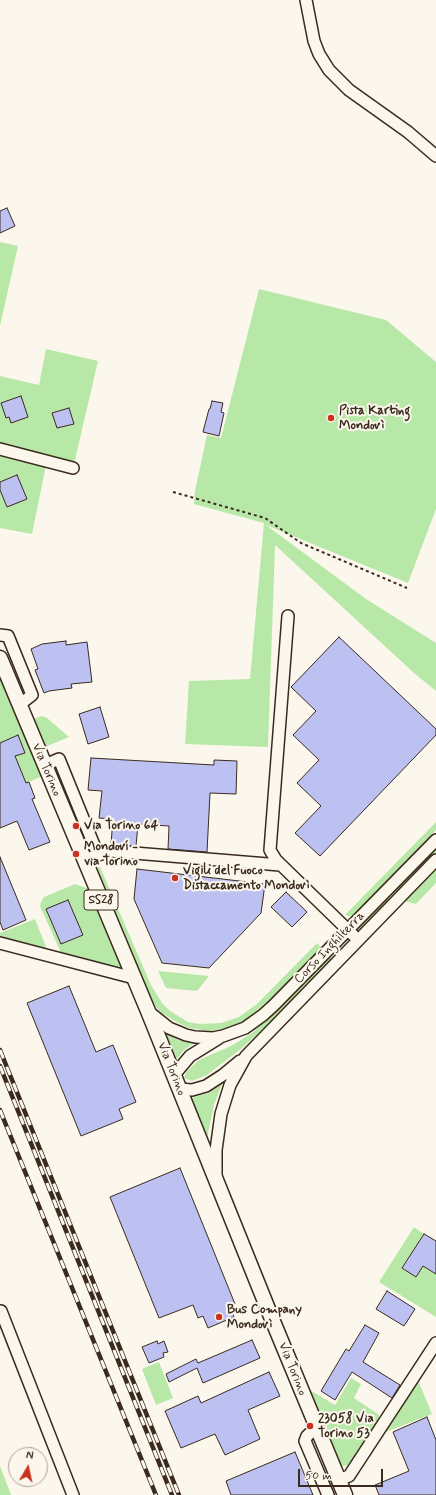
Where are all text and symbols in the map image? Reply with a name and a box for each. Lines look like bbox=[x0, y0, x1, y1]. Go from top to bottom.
place label: Pista Karting Mondovì bbox=[339, 403, 410, 434]
marker: Pista Karting Mondovì bbox=[326, 413, 336, 423]
street label: Via Torino bbox=[28, 741, 64, 799]
place label: Via Torino 64 bbox=[84, 818, 158, 834]
marker: Via Torino 64 bbox=[71, 821, 81, 831]
place label: Mondoví - via Torino bbox=[84, 839, 138, 870]
marker: Mondoví - via Torino bbox=[71, 849, 81, 859]
place label: Vigili del Fuoco Distaccamento Mondovì bbox=[183, 863, 309, 894]
marker: Vigili del Fuoco Distaccamento Mondovì bbox=[170, 873, 180, 883]
road number: SS28 bbox=[84, 890, 118, 910]
street label: Corso Inghilterra bbox=[292, 909, 368, 987]
street label: Via Torino bbox=[153, 1040, 189, 1098]
place label: Bus Company Mondovì bbox=[227, 1302, 302, 1333]
marker: Bus Company Mondovì bbox=[214, 1312, 224, 1322]
street label: Via Torino bbox=[274, 1340, 310, 1398]
place label: 23058 Via Torino 53 bbox=[318, 1411, 374, 1442]
marker: 23058 Via Torino 53 bbox=[305, 1421, 315, 1431]
north arrow bbox=[8, 1447, 48, 1487]
text: N bbox=[25, 1449, 34, 1464]
scale bar bbox=[300, 1461, 385, 1487]
text: 50 m bbox=[305, 1468, 332, 1484]

